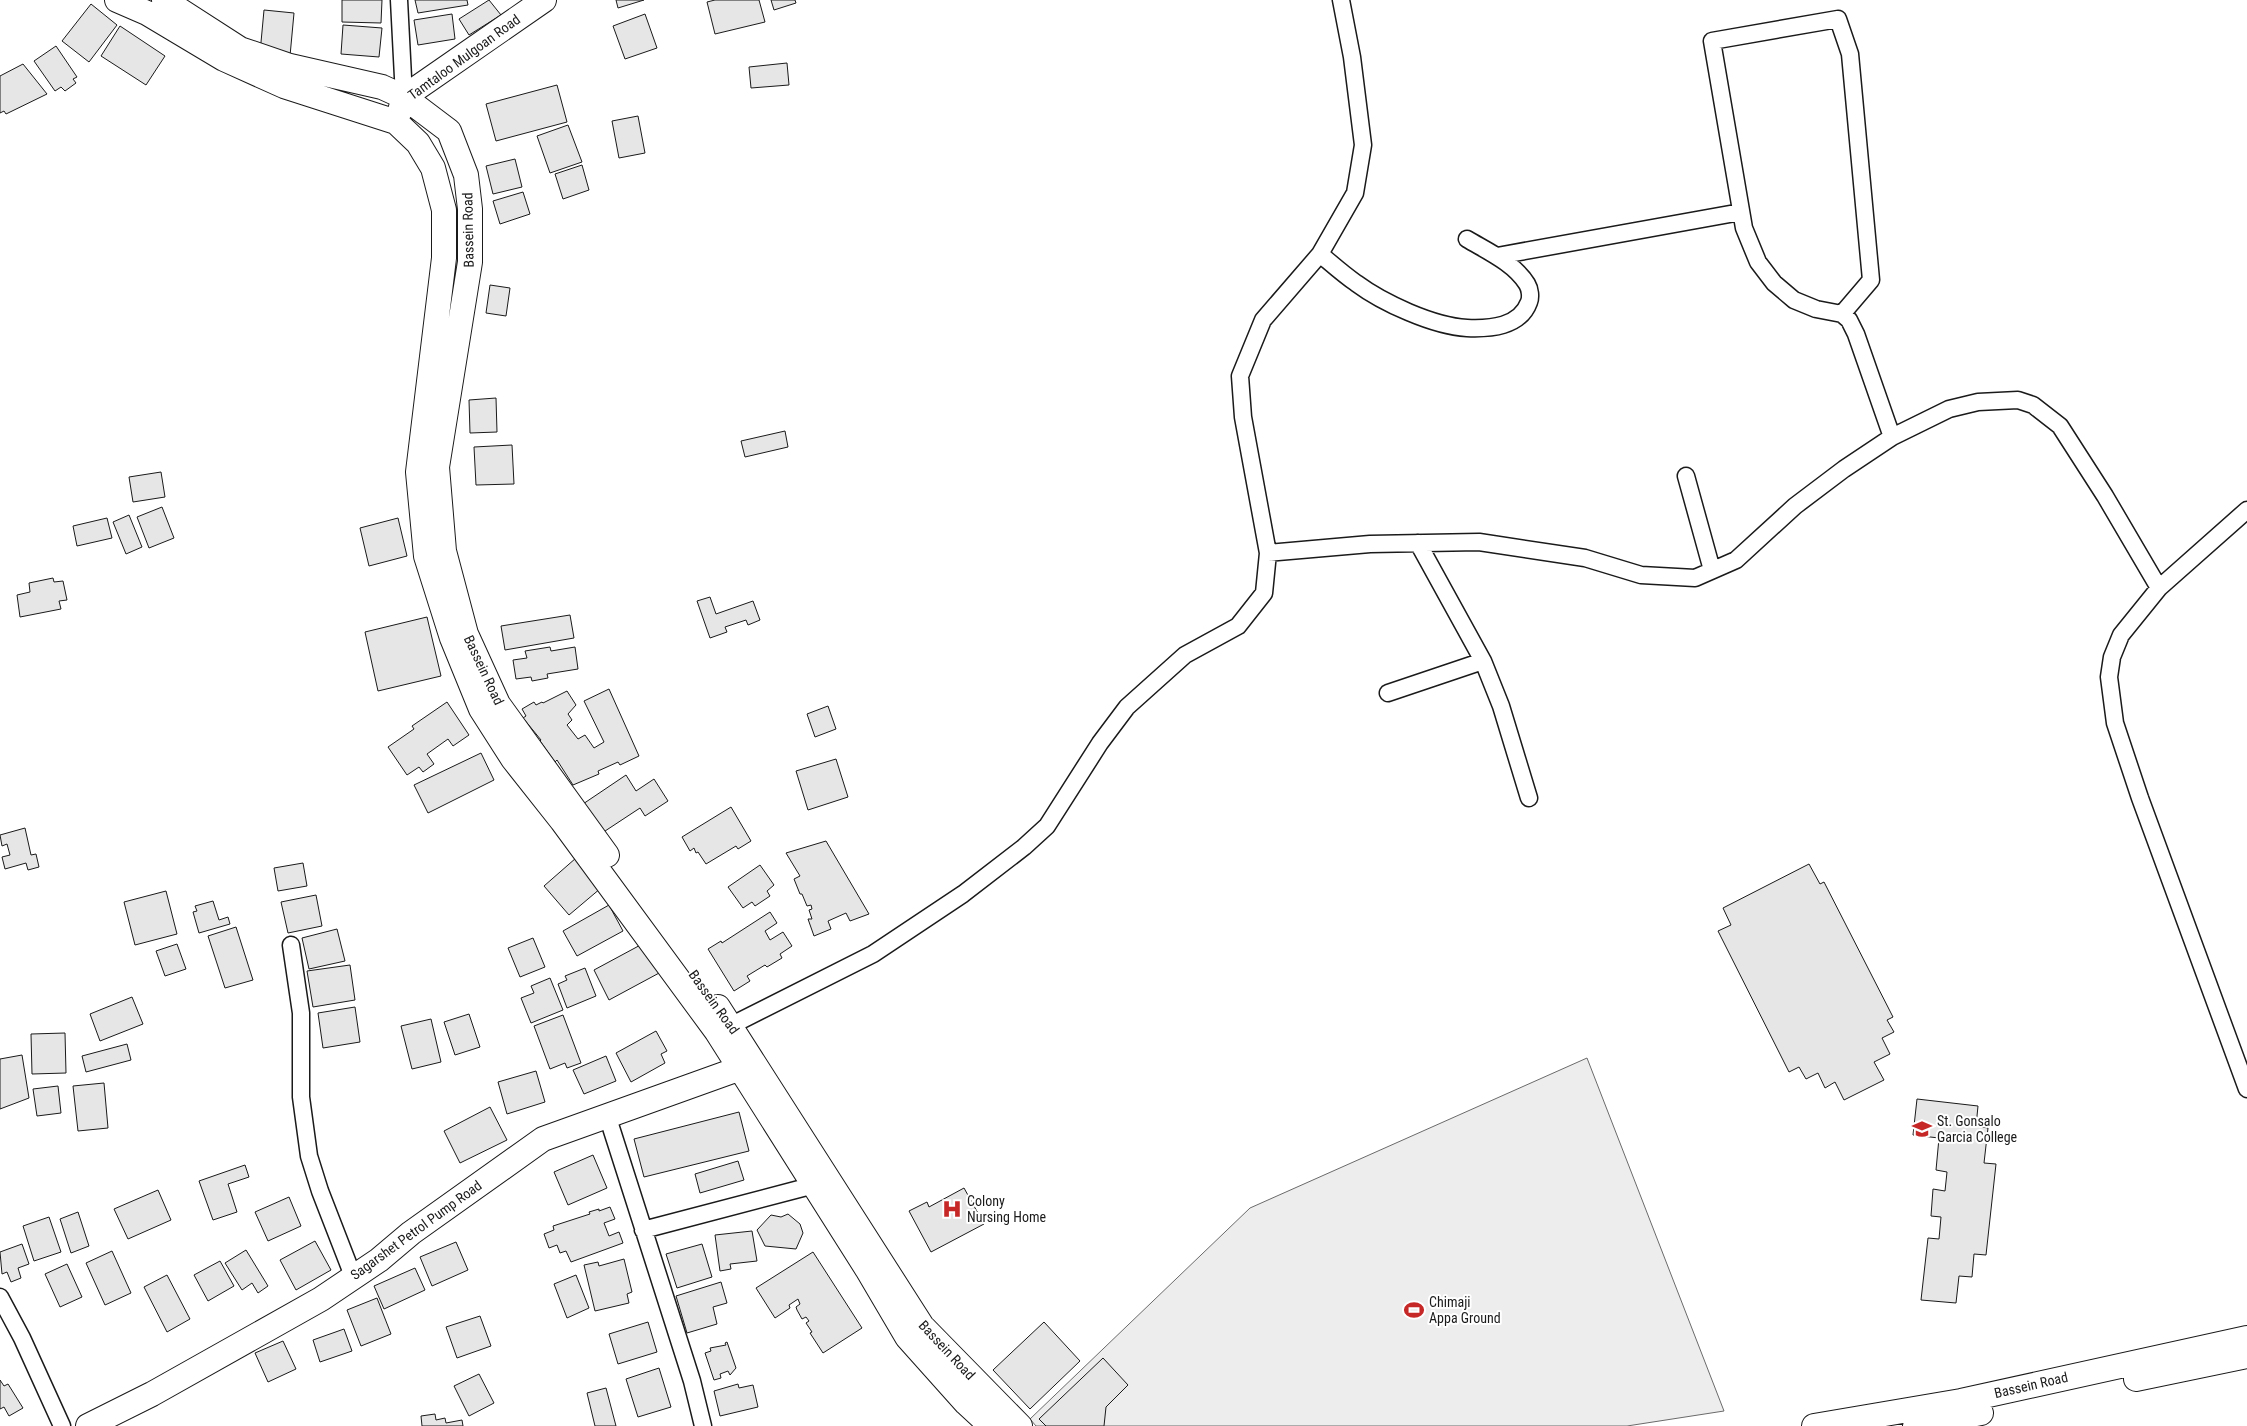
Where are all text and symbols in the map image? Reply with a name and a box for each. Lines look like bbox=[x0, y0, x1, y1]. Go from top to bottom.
street label: Tamtaloo Mulgoan Road bbox=[405, 11, 523, 103]
street label: Bassein Road bbox=[459, 192, 477, 268]
street label: Bassein Road bbox=[461, 633, 507, 707]
street label: Bassein Road bbox=[685, 967, 743, 1037]
place label: St. Gonsalo Garcia College bbox=[1937, 1113, 2018, 1145]
school or university icon: St. Gonsalo Garcia College bbox=[1911, 1118, 1933, 1140]
street label: Sagarshet Petrol Pump Road bbox=[347, 1177, 485, 1283]
place label: Colony Nursing Home bbox=[967, 1193, 1046, 1225]
hospital icon: Colony Nursing Home bbox=[941, 1198, 963, 1220]
place label: Chimaji Appa Ground bbox=[1429, 1294, 1501, 1326]
sports icon: Chimaji Appa Ground bbox=[1403, 1299, 1425, 1321]
street label: Bassein Road bbox=[916, 1317, 978, 1383]
street label: Bassein Road bbox=[1993, 1369, 2069, 1401]

